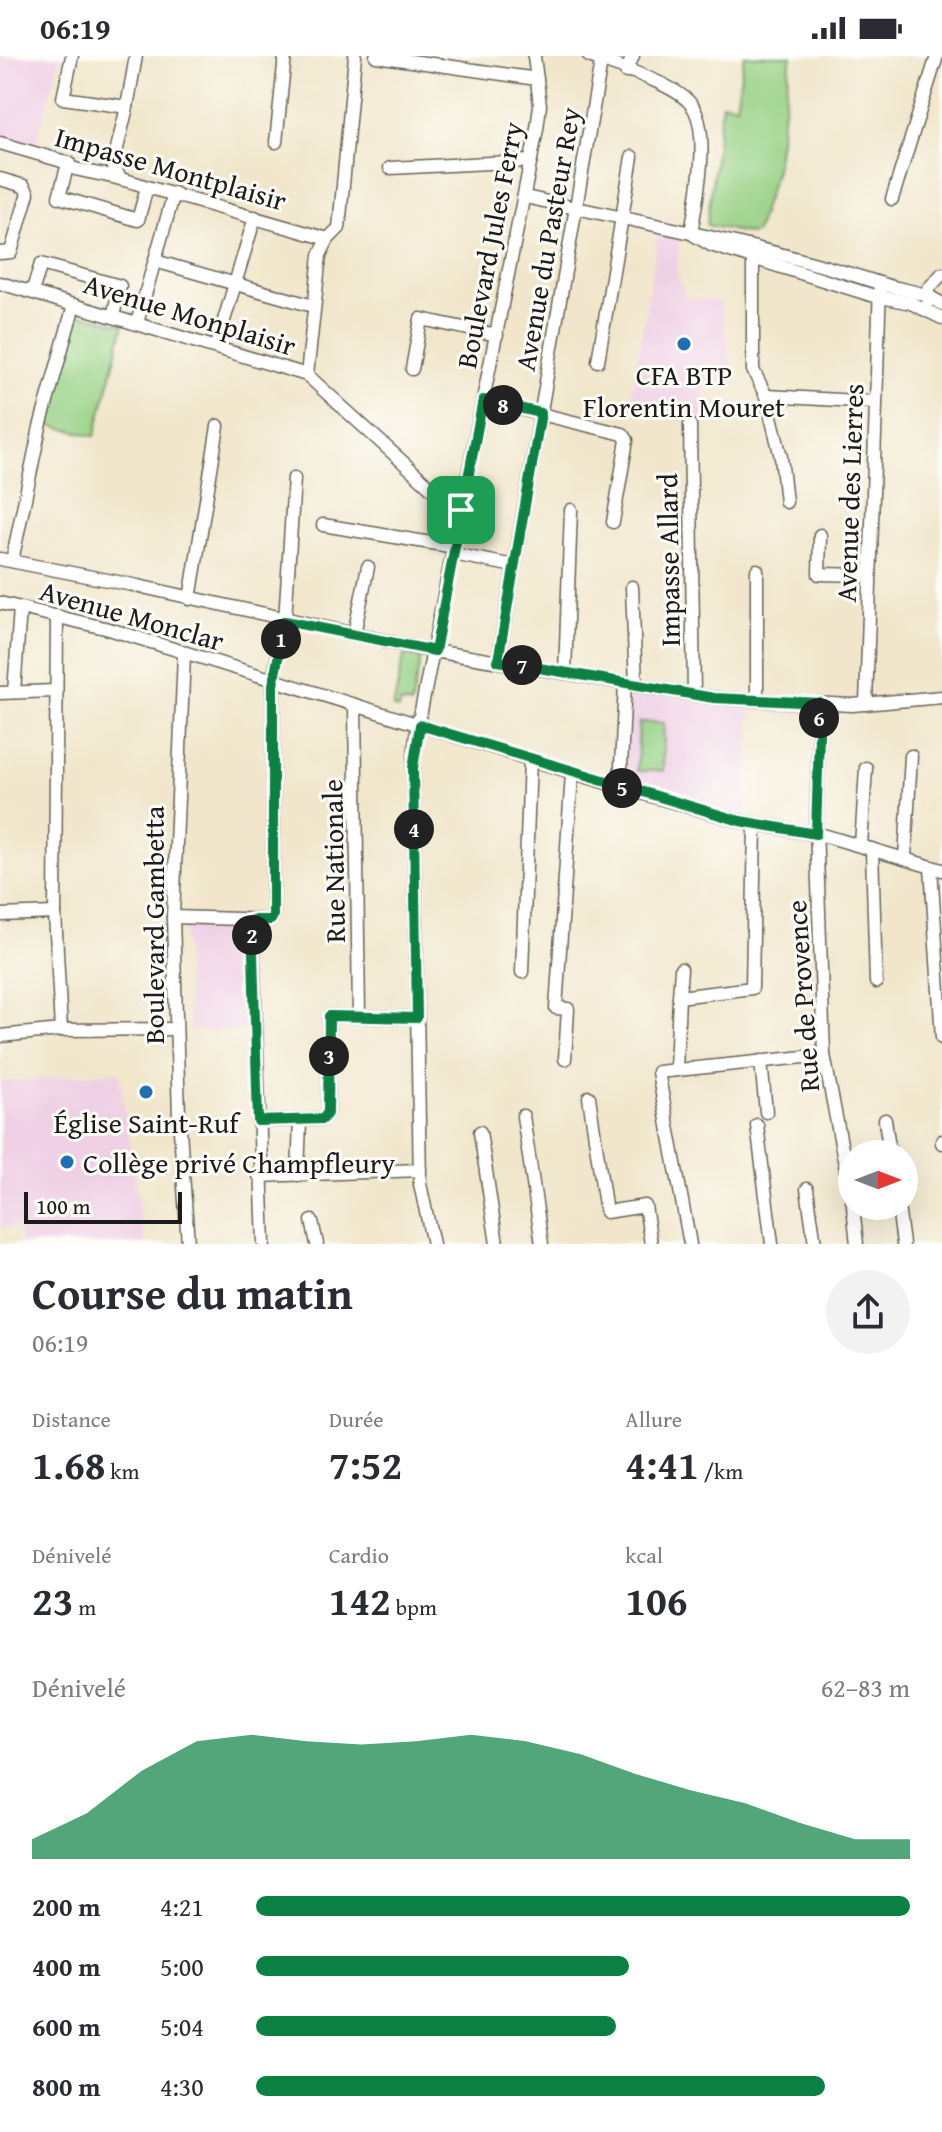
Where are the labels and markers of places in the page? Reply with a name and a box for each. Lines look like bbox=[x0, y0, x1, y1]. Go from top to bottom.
marker: CFA BTP Florentin Mouret bbox=[675, 335, 693, 353]
place label: CFA BTP Florentin Mouret bbox=[583, 354, 785, 427]
pin: 8 bbox=[483, 385, 523, 425]
pin bbox=[427, 476, 495, 544]
pin: 1 bbox=[261, 619, 301, 659]
pin: 7 bbox=[502, 645, 542, 685]
pin: 6 bbox=[799, 698, 839, 738]
pin: 5 bbox=[602, 768, 642, 808]
pin: 4 bbox=[394, 809, 434, 849]
pin: 2 bbox=[232, 915, 272, 955]
pin: 3 bbox=[309, 1036, 349, 1076]
marker: Église Saint-Ruf bbox=[137, 1083, 155, 1101]
place label: Église Saint-Ruf bbox=[54, 1102, 241, 1143]
place label: Collège privé Champfleury bbox=[83, 1142, 395, 1183]
marker: Collège privé Champfleury bbox=[58, 1153, 76, 1171]

